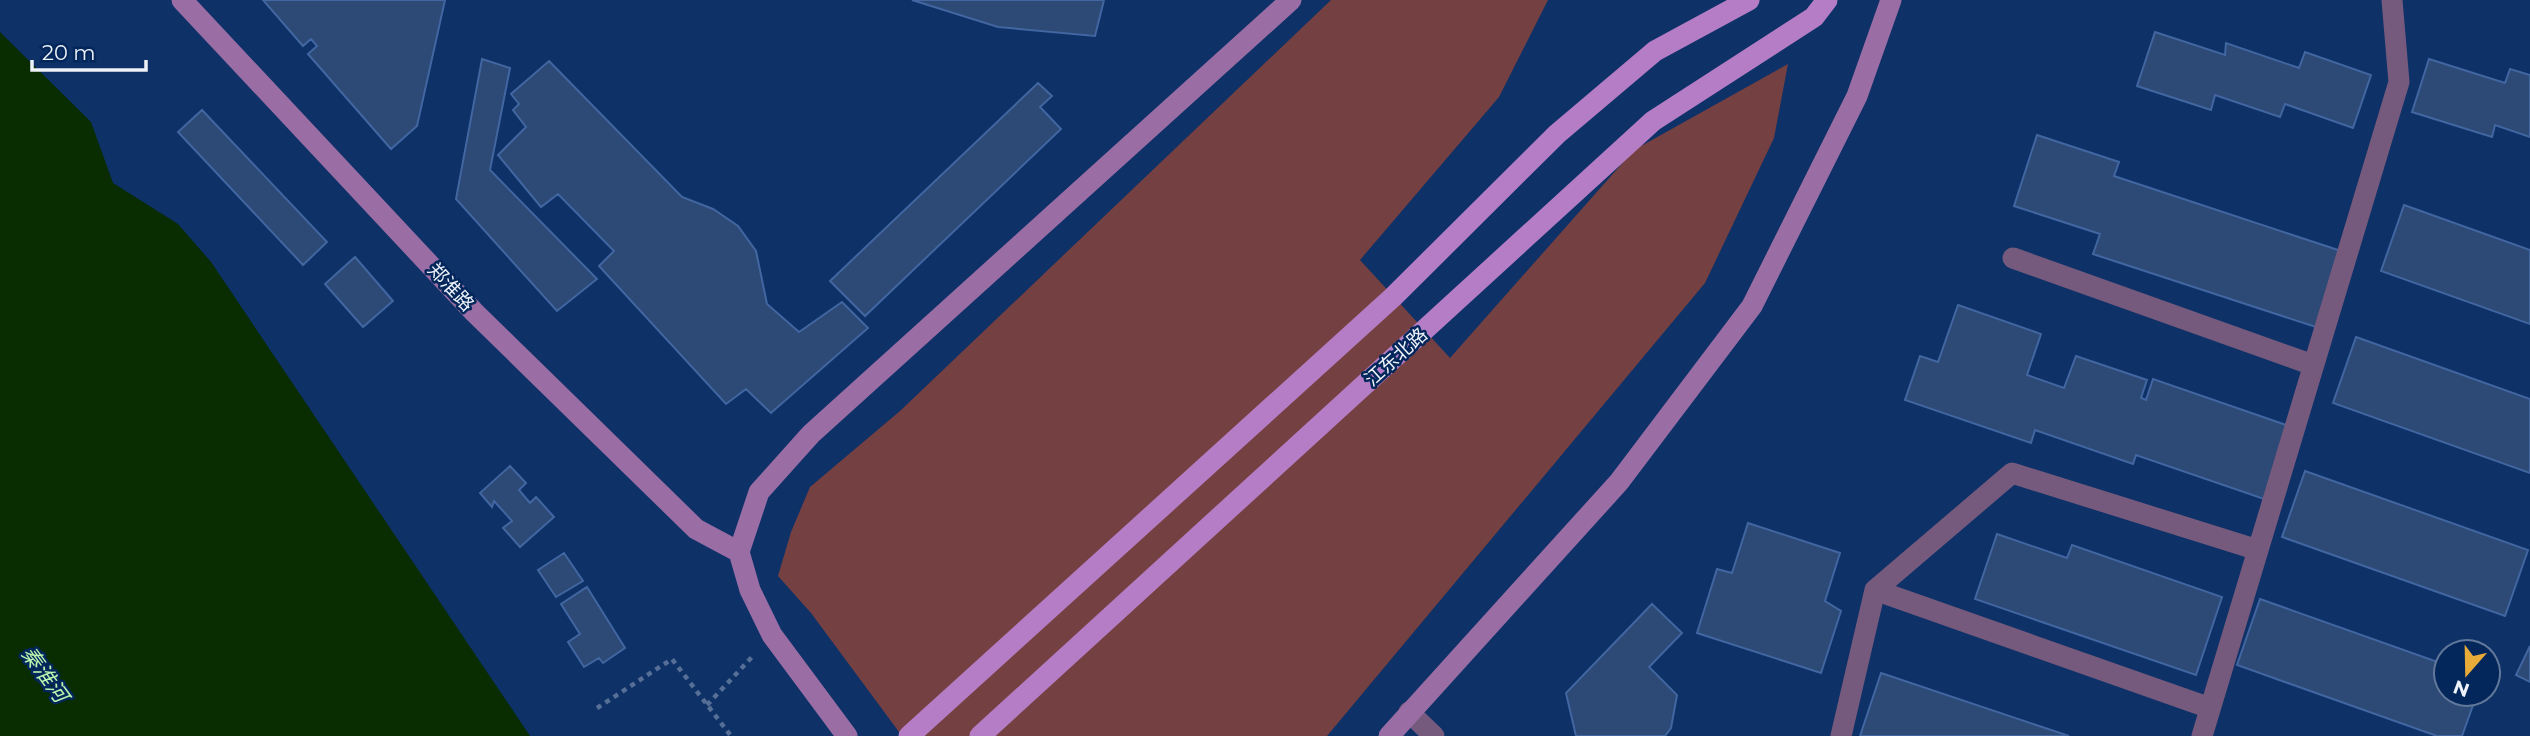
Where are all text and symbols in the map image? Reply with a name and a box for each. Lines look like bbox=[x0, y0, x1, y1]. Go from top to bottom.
scale bar bbox=[32, 28, 145, 72]
text: 20 m bbox=[42, 40, 96, 65]
street label: 郑淮路 bbox=[423, 258, 479, 316]
street label: 江东北路 bbox=[1360, 323, 1432, 391]
north arrow bbox=[2432, 638, 2502, 708]
water label: 秦淮河 bbox=[16, 641, 76, 710]
text: N bbox=[2450, 675, 2473, 702]

